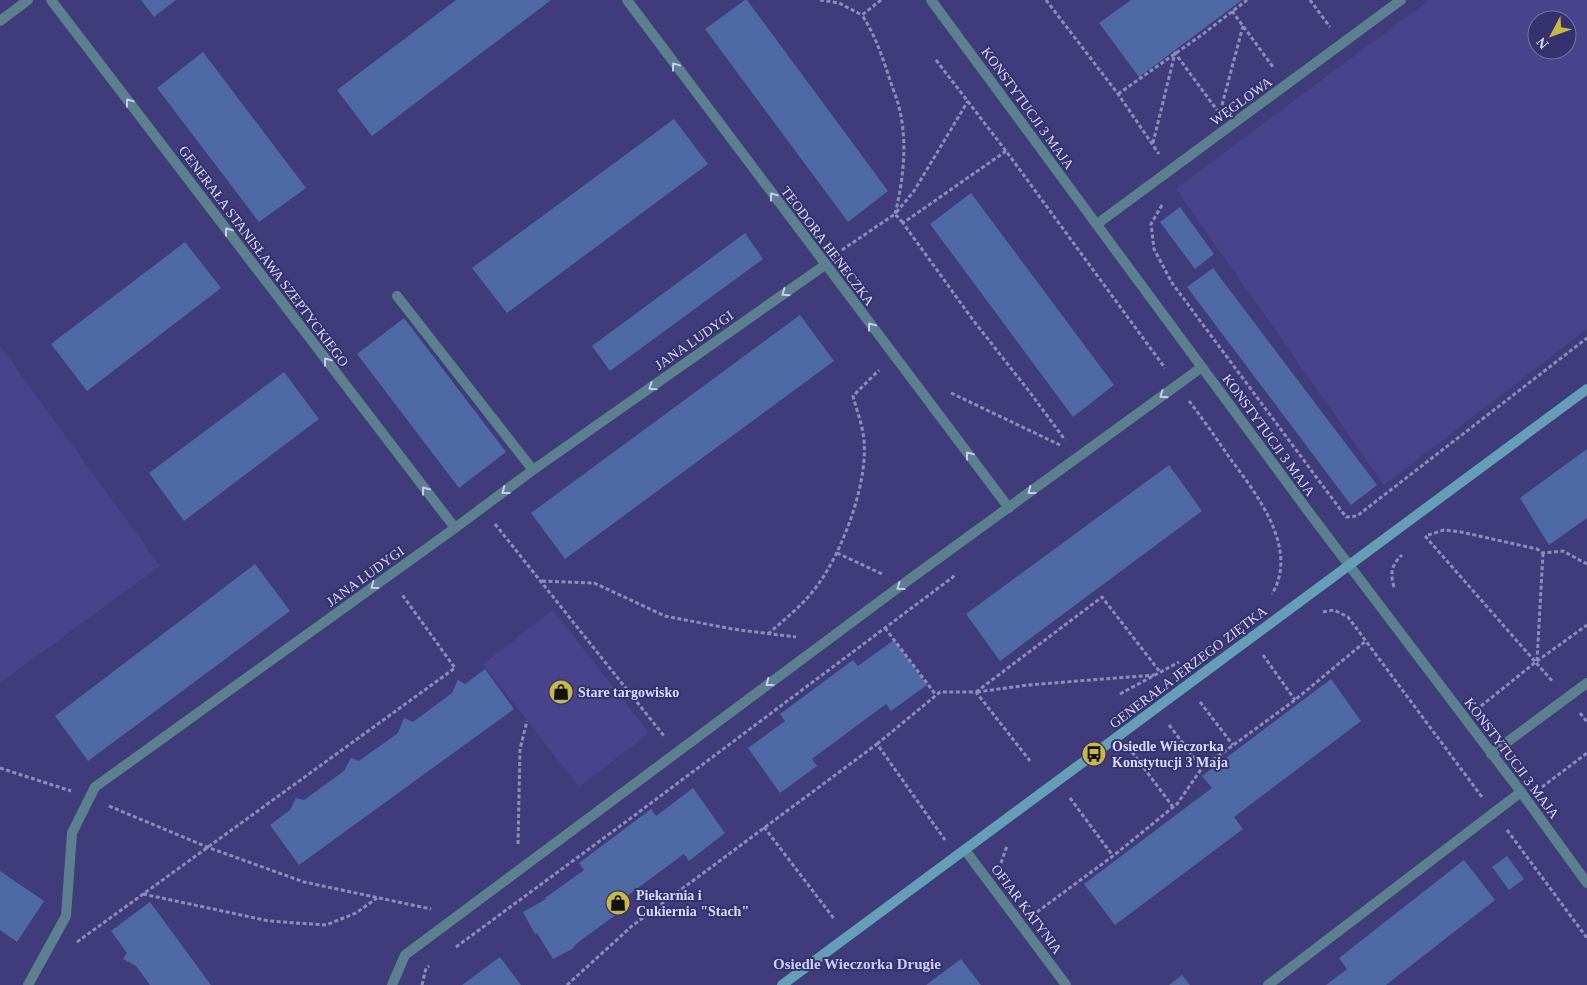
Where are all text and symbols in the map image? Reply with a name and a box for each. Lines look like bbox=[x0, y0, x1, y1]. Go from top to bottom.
north arrow bbox=[1527, 10, 1577, 60]
text: N bbox=[1534, 34, 1552, 52]
street label: KONSTYTUCJI 3 MAJA bbox=[978, 44, 1077, 173]
one-way arrow bbox=[673, 63, 681, 72]
street label: WĘGLOWA bbox=[1208, 74, 1276, 129]
one-way arrow bbox=[126, 99, 135, 108]
street label: GENERAŁA STANISŁAWA SZEPTYCKIEGO bbox=[176, 143, 352, 370]
street label: TEODORA HENECZKA bbox=[778, 184, 878, 309]
one-way arrow bbox=[770, 192, 779, 202]
one-way arrow bbox=[225, 228, 234, 237]
one-way arrow bbox=[781, 287, 791, 296]
street label: JANA LUDYGI bbox=[652, 308, 737, 373]
one-way arrow bbox=[868, 323, 876, 332]
one-way arrow bbox=[324, 358, 332, 367]
street label: KONSTYTUCJI 3 MAJA bbox=[1219, 371, 1318, 500]
one-way arrow bbox=[648, 381, 658, 390]
one-way arrow bbox=[1159, 389, 1169, 398]
one-way arrow bbox=[966, 451, 975, 461]
one-way arrow bbox=[502, 485, 511, 493]
one-way arrow bbox=[1027, 485, 1037, 494]
one-way arrow bbox=[423, 487, 431, 496]
street label: JANA LUDYGI bbox=[324, 543, 407, 610]
one-way arrow bbox=[371, 581, 380, 589]
one-way arrow bbox=[897, 581, 906, 589]
street label: GENERAŁA JERZEGO ZIĘTKA bbox=[1107, 603, 1271, 731]
one-way arrow bbox=[766, 678, 775, 686]
shop icon: Stare targowisko bbox=[548, 679, 574, 705]
place label: Stare targowisko bbox=[578, 685, 679, 700]
street label: KONSTYTUCJI 3 MAJA bbox=[1461, 695, 1562, 822]
place label: Osiedle Wieczorka Konstytucji 3 Maja bbox=[1112, 739, 1228, 770]
bus stop icon: Osiedle Wieczorka Konstytucji 3 Maja bbox=[1081, 741, 1107, 767]
street label: OFIAR KATYNIA bbox=[988, 862, 1066, 958]
place label: Piekarnia i Cukiernia "Stach" bbox=[636, 888, 749, 919]
shop icon: Piekarnia i Cukiernia "Stach" bbox=[605, 890, 631, 916]
district label: Osiedle Wieczorka Drugie bbox=[773, 956, 941, 972]

